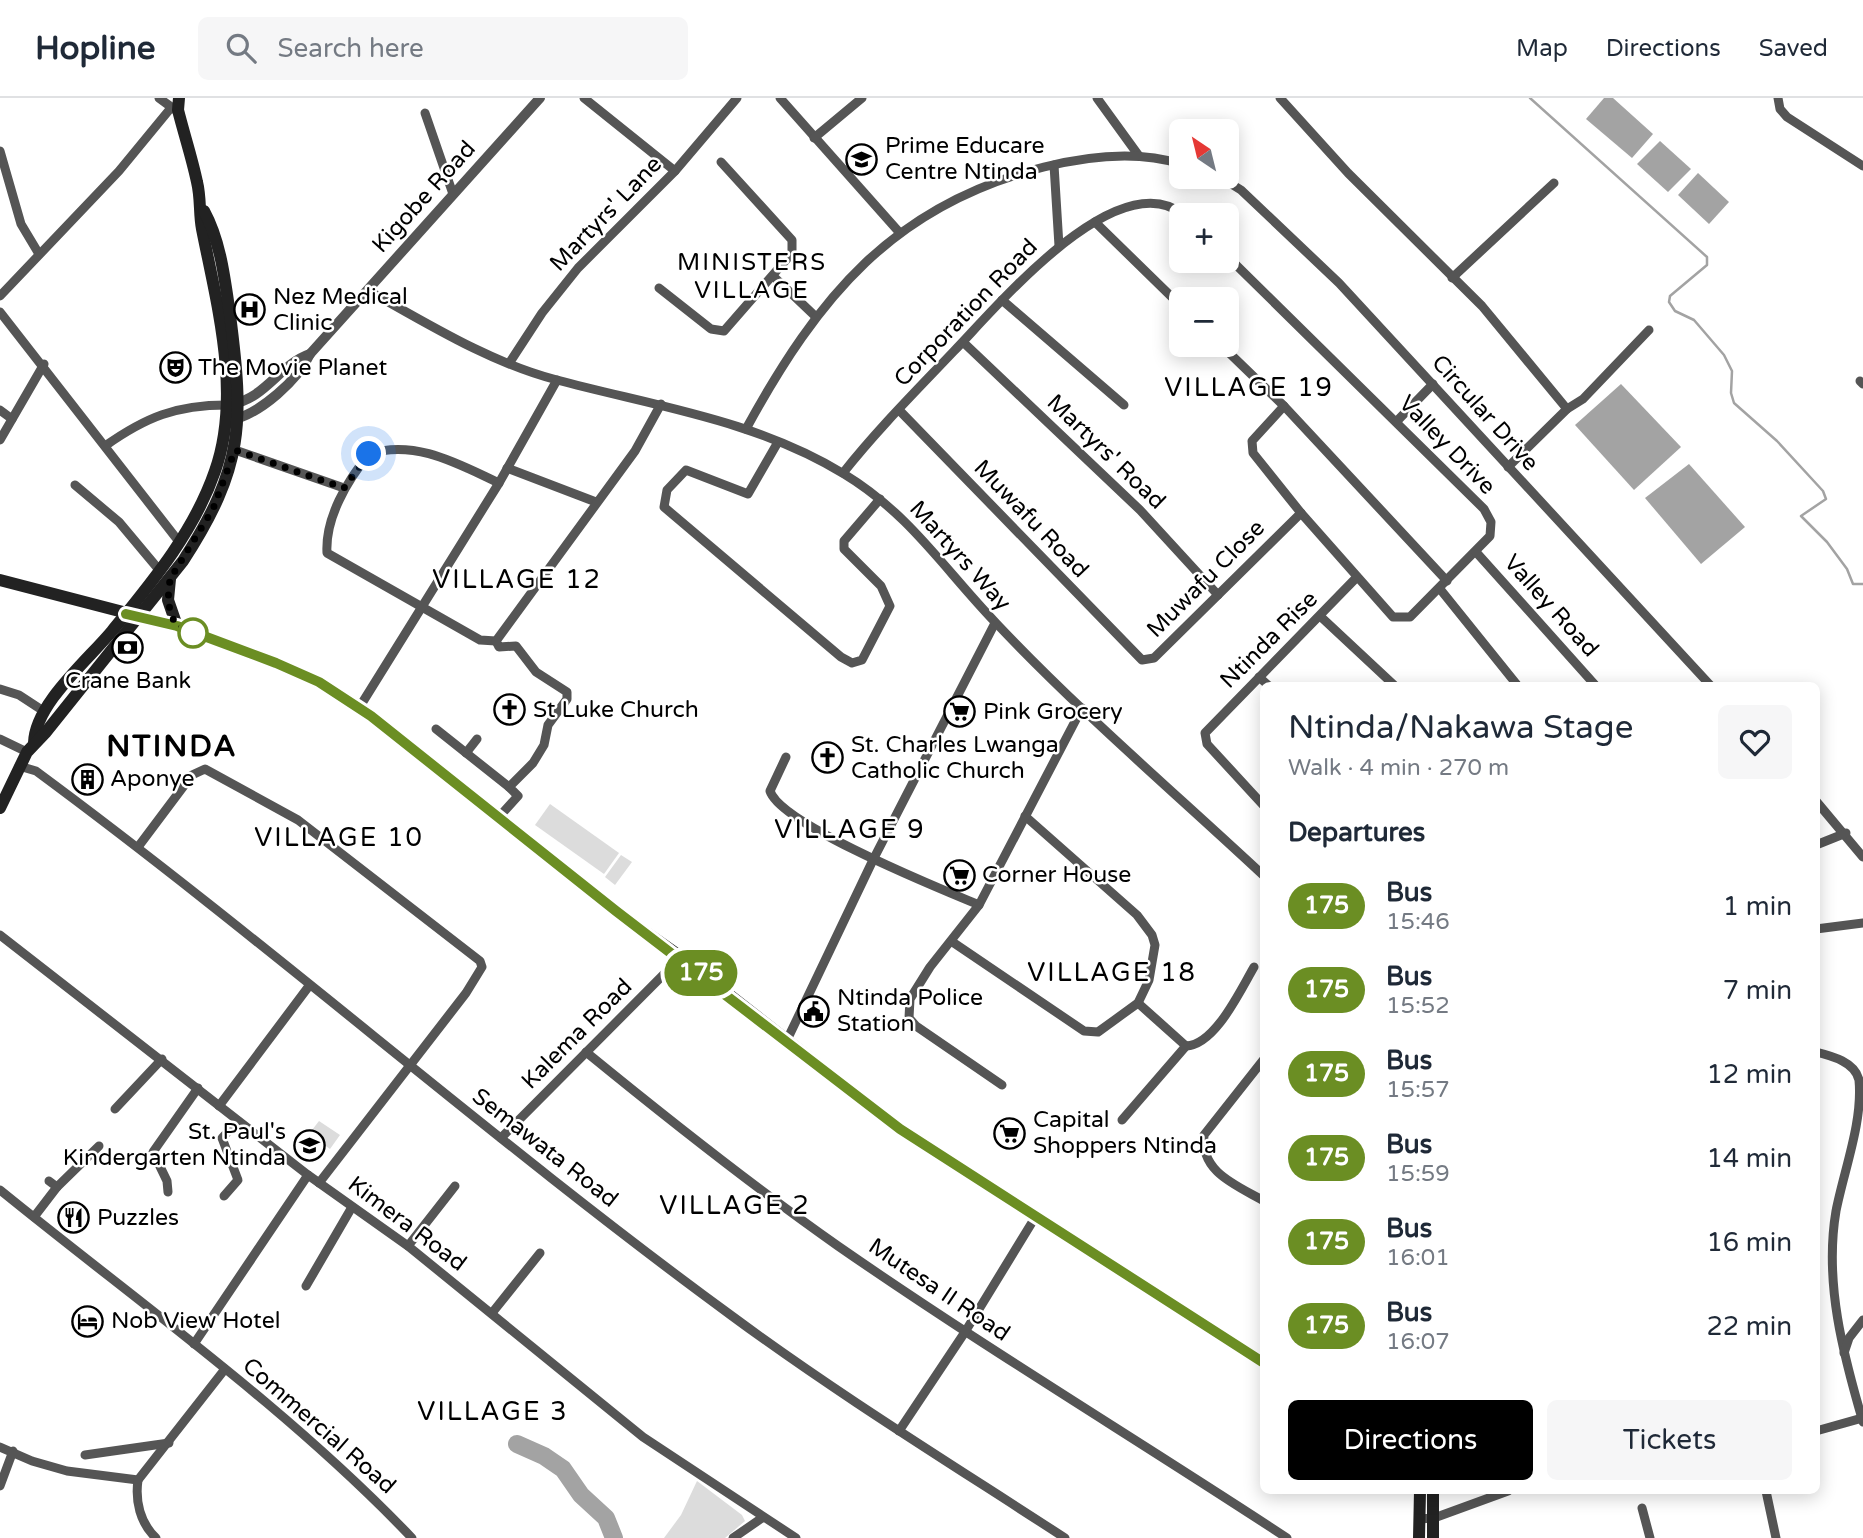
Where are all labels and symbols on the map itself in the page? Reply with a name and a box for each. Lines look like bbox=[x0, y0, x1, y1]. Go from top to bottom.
north arrow bbox=[1169, 119, 1239, 189]
place label: Prime Educare Centre Ntinda bbox=[885, 132, 1044, 186]
street label: Kigobe Road bbox=[366, 135, 482, 259]
school or university icon: Prime Educare Centre Ntinda bbox=[845, 142, 879, 176]
street label: Martyrs' Lane bbox=[544, 151, 668, 277]
street label: Corporation Road bbox=[888, 233, 1044, 393]
district label: MINISTERS VILLAGE bbox=[677, 248, 827, 305]
place label: Nez Medical Clinic bbox=[273, 283, 408, 337]
hospital icon: Nez Medical Clinic bbox=[233, 293, 267, 327]
street label: Circular Drive bbox=[1426, 349, 1544, 477]
theatre icon: The Movie Planet bbox=[158, 351, 192, 385]
place label: The Movie Planet bbox=[198, 354, 388, 382]
district label: VILLAGE 19 bbox=[1164, 372, 1334, 403]
street label: Martyrs' Road bbox=[1041, 389, 1171, 515]
street label: Valley Drive bbox=[1393, 390, 1501, 500]
your location bbox=[351, 436, 386, 471]
street label: Muwafu Road bbox=[968, 454, 1094, 584]
street label: Martyrs Way bbox=[903, 495, 1017, 617]
street label: Muwafu Close bbox=[1141, 514, 1271, 644]
street label: Valley Road bbox=[1498, 549, 1604, 663]
district label: VILLAGE 12 bbox=[432, 564, 602, 595]
street label: Ntinda Rise bbox=[1214, 585, 1324, 695]
unlabelled marker bbox=[178, 618, 208, 648]
bank icon: Crane Bank bbox=[111, 630, 145, 664]
place label: Crane Bank bbox=[65, 667, 191, 695]
church icon: St Luke Church bbox=[493, 693, 527, 727]
supermarket icon: Pink Grocery bbox=[943, 695, 977, 729]
place label: St Luke Church bbox=[533, 696, 699, 724]
place label: Pink Grocery bbox=[983, 698, 1123, 726]
district label: NTINDA bbox=[106, 728, 238, 765]
place label: St. Charles Lwanga Catholic Church bbox=[851, 731, 1059, 785]
church icon: St. Charles Lwanga Catholic Church bbox=[811, 741, 845, 775]
building icon: Aponye bbox=[70, 762, 104, 796]
place label: Aponye bbox=[110, 765, 195, 793]
district label: VILLAGE 9 bbox=[774, 814, 926, 845]
district label: VILLAGE 10 bbox=[254, 822, 424, 853]
supermarket icon: Corner House bbox=[942, 858, 976, 892]
place label: Corner House bbox=[982, 861, 1131, 889]
line badge: 175 bbox=[661, 950, 741, 996]
district label: VILLAGE 18 bbox=[1027, 957, 1197, 988]
street label: Kalema Road bbox=[516, 973, 638, 1095]
place label: Ntinda Police Station bbox=[837, 984, 983, 1038]
public building icon: Ntinda Police Station bbox=[797, 994, 831, 1028]
street label: Semawata Road bbox=[467, 1082, 623, 1214]
place label: Capital Shoppers Ntinda bbox=[1033, 1106, 1217, 1160]
supermarket icon: Capital Shoppers Ntinda bbox=[993, 1116, 1027, 1150]
place label: St. Paul's Kindergarten Ntinda bbox=[63, 1118, 286, 1172]
school or university icon: St. Paul's Kindergarten Ntinda bbox=[292, 1128, 326, 1162]
street label: Kimera Road bbox=[342, 1170, 472, 1278]
district label: VILLAGE 2 bbox=[659, 1190, 811, 1221]
restaurant icon: Puzzles bbox=[57, 1201, 91, 1235]
place label: Puzzles bbox=[97, 1204, 179, 1232]
street label: Mutesa II Road bbox=[863, 1232, 1015, 1348]
hotel icon: Nob View Hotel bbox=[71, 1304, 105, 1338]
place label: Nob View Hotel bbox=[111, 1307, 281, 1335]
street label: Commercial Road bbox=[237, 1352, 401, 1500]
district label: VILLAGE 3 bbox=[417, 1396, 569, 1427]

